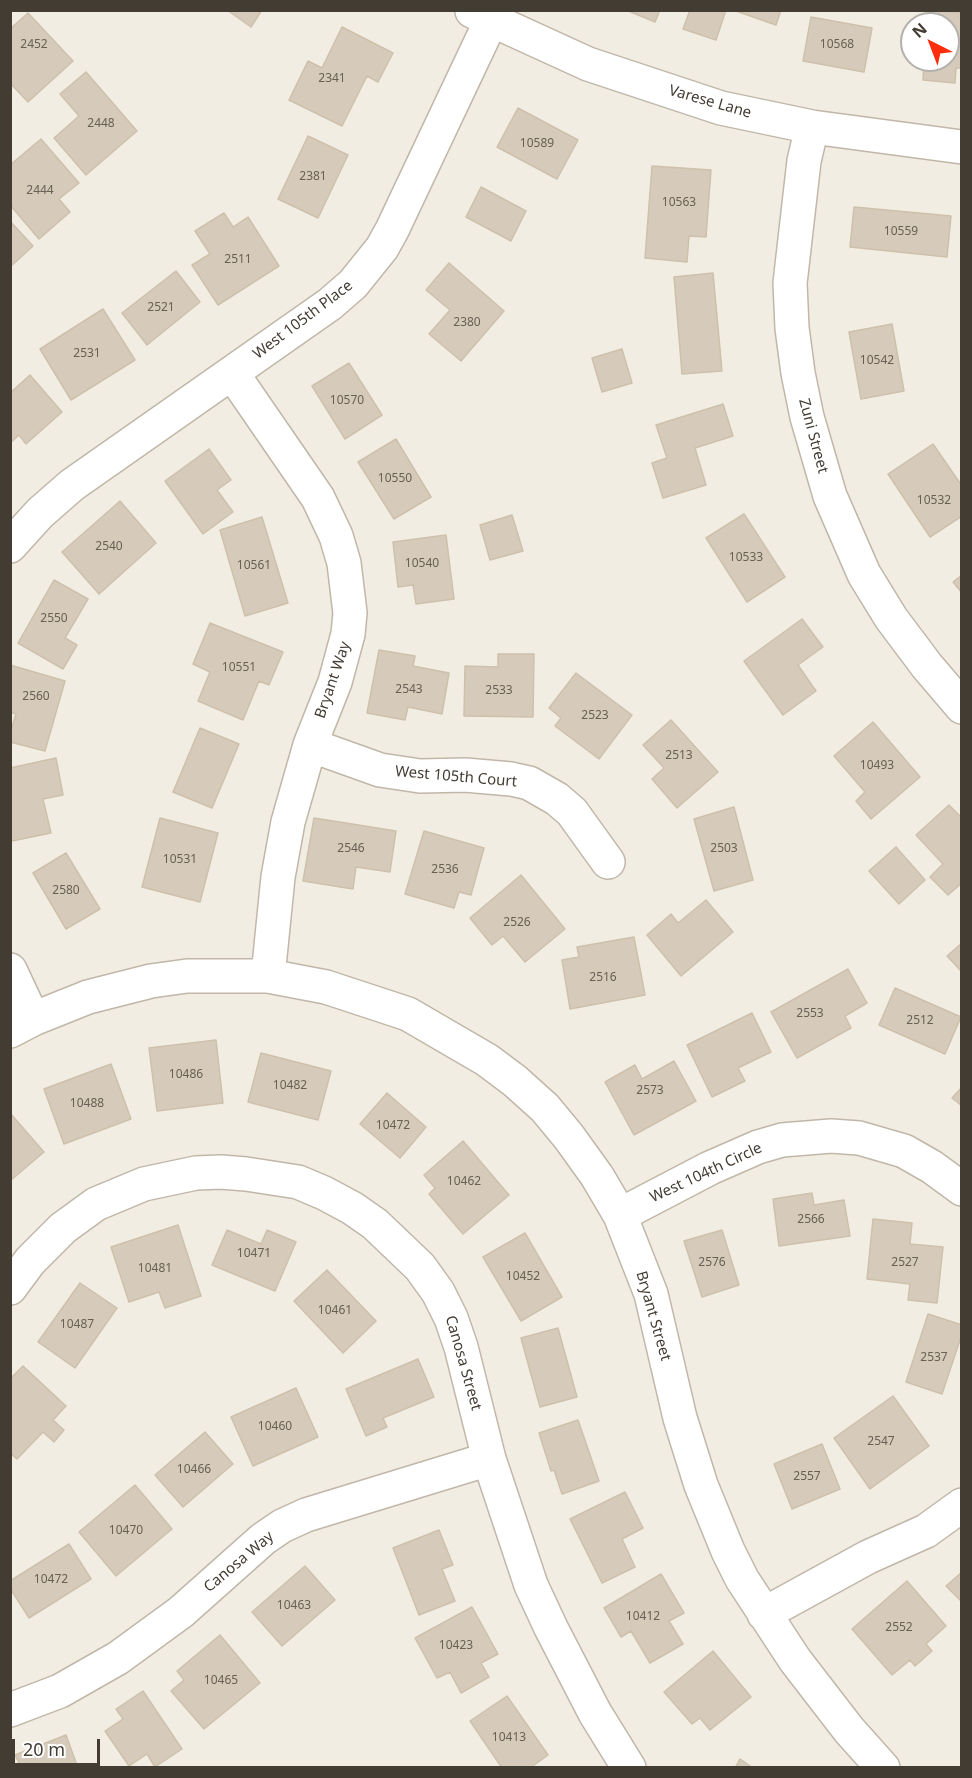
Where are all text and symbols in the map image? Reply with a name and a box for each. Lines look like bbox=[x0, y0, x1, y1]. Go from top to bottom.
north arrow bbox=[900, 12, 960, 72]
text: N bbox=[907, 18, 931, 43]
house number: 2452 bbox=[20, 38, 48, 52]
house number: 10568 bbox=[820, 38, 854, 52]
house number: 2341 bbox=[318, 72, 346, 86]
street label: Varese Lane bbox=[667, 82, 753, 122]
house number: 2448 bbox=[87, 117, 115, 131]
house number: 10589 bbox=[520, 137, 554, 151]
house number: 2381 bbox=[299, 170, 327, 184]
house number: 2444 bbox=[26, 184, 54, 198]
house number: 10563 bbox=[662, 196, 696, 210]
house number: 10559 bbox=[884, 225, 918, 239]
house number: 2511 bbox=[224, 253, 252, 267]
street label: West 105th Place bbox=[250, 277, 356, 363]
house number: 2521 bbox=[147, 301, 175, 315]
house number: 2380 bbox=[453, 316, 481, 330]
house number: 2531 bbox=[73, 347, 101, 361]
house number: 10542 bbox=[860, 354, 894, 368]
house number: 10570 bbox=[330, 394, 364, 408]
street label: Zuni Street bbox=[794, 397, 832, 475]
house number: 10550 bbox=[378, 472, 412, 486]
house number: 10532 bbox=[917, 494, 951, 508]
house number: 2540 bbox=[95, 540, 123, 554]
house number: 10533 bbox=[729, 551, 763, 565]
house number: 10540 bbox=[405, 557, 439, 571]
house number: 10561 bbox=[237, 559, 271, 573]
house number: 2550 bbox=[40, 612, 68, 626]
street label: Bryant Way bbox=[311, 639, 355, 721]
house number: 10551 bbox=[222, 661, 256, 675]
house number: 2543 bbox=[395, 683, 423, 697]
house number: 2533 bbox=[485, 684, 513, 698]
house number: 2560 bbox=[22, 690, 50, 704]
house number: 2523 bbox=[581, 709, 609, 723]
house number: 2513 bbox=[665, 749, 693, 763]
house number: 10493 bbox=[860, 759, 894, 773]
street label: West 105th Court bbox=[394, 763, 518, 791]
house number: 2546 bbox=[337, 842, 365, 856]
house number: 2503 bbox=[710, 842, 738, 856]
house number: 10531 bbox=[163, 853, 197, 867]
house number: 2536 bbox=[431, 863, 459, 877]
house number: 2580 bbox=[52, 884, 80, 898]
house number: 2526 bbox=[503, 916, 531, 930]
house number: 2516 bbox=[589, 971, 617, 985]
house number: 2553 bbox=[796, 1007, 824, 1021]
house number: 2512 bbox=[906, 1014, 934, 1028]
house number: 10486 bbox=[169, 1068, 203, 1082]
house number: 10482 bbox=[273, 1079, 307, 1093]
house number: 2573 bbox=[636, 1084, 664, 1098]
house number: 10488 bbox=[70, 1097, 104, 1111]
house number: 10472 bbox=[376, 1119, 410, 1133]
street label: West 104th Circle bbox=[647, 1139, 765, 1207]
house number: 10462 bbox=[447, 1175, 481, 1189]
house number: 2566 bbox=[797, 1213, 825, 1227]
house number: 10471 bbox=[237, 1247, 271, 1261]
house number: 2576 bbox=[698, 1256, 726, 1270]
house number: 2527 bbox=[891, 1256, 919, 1270]
house number: 10481 bbox=[138, 1262, 172, 1276]
street label: Bryant Street bbox=[632, 1269, 674, 1363]
house number: 10452 bbox=[506, 1270, 540, 1284]
house number: 10461 bbox=[318, 1304, 352, 1318]
street label: Canosa Street bbox=[441, 1314, 485, 1412]
house number: 10487 bbox=[60, 1318, 94, 1332]
house number: 2537 bbox=[920, 1351, 948, 1365]
house number: 10460 bbox=[258, 1420, 292, 1434]
house number: 2547 bbox=[867, 1435, 895, 1449]
house number: 10466 bbox=[177, 1463, 211, 1477]
house number: 2557 bbox=[793, 1470, 821, 1484]
house number: 10470 bbox=[109, 1524, 143, 1538]
street label: Canosa Way bbox=[200, 1528, 278, 1596]
house number: 10472 bbox=[34, 1573, 68, 1587]
house number: 10463 bbox=[277, 1599, 311, 1613]
house number: 10412 bbox=[626, 1610, 660, 1624]
house number: 2552 bbox=[885, 1621, 913, 1635]
house number: 10423 bbox=[439, 1639, 473, 1653]
house number: 10465 bbox=[204, 1674, 238, 1688]
scale bar bbox=[15, 1727, 104, 1765]
house number: 10413 bbox=[492, 1731, 526, 1745]
text: 20 m bbox=[23, 1737, 65, 1761]

